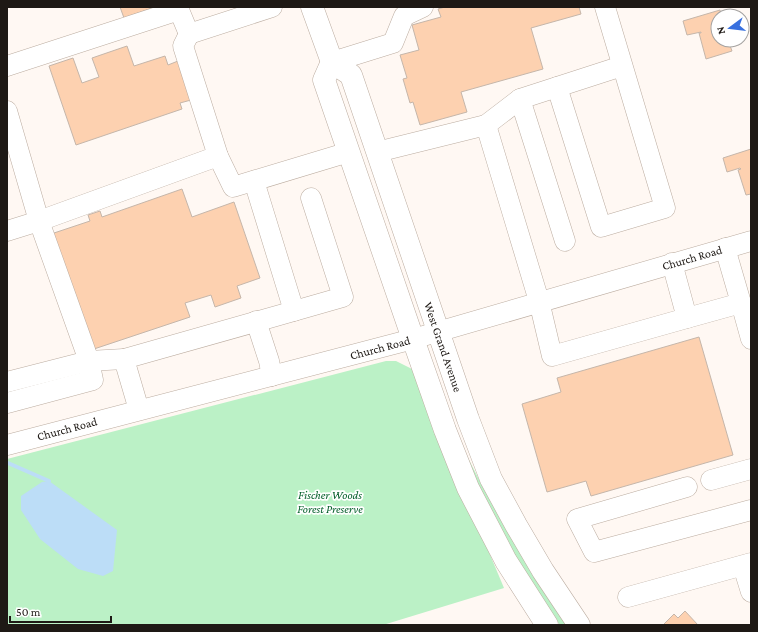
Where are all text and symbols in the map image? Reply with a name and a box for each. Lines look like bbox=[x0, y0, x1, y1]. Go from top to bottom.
north arrow bbox=[710, 8, 750, 48]
text: N bbox=[713, 25, 727, 36]
street label: Church Road bbox=[660, 243, 724, 273]
street label: West Grand Avenue bbox=[421, 300, 465, 394]
street label: Church Road bbox=[348, 333, 412, 363]
street label: Church Road bbox=[35, 414, 99, 444]
park label: Fischer Woods Forest Preserve bbox=[297, 488, 363, 516]
scale bar bbox=[10, 598, 111, 624]
text: 50 m bbox=[16, 605, 41, 619]

